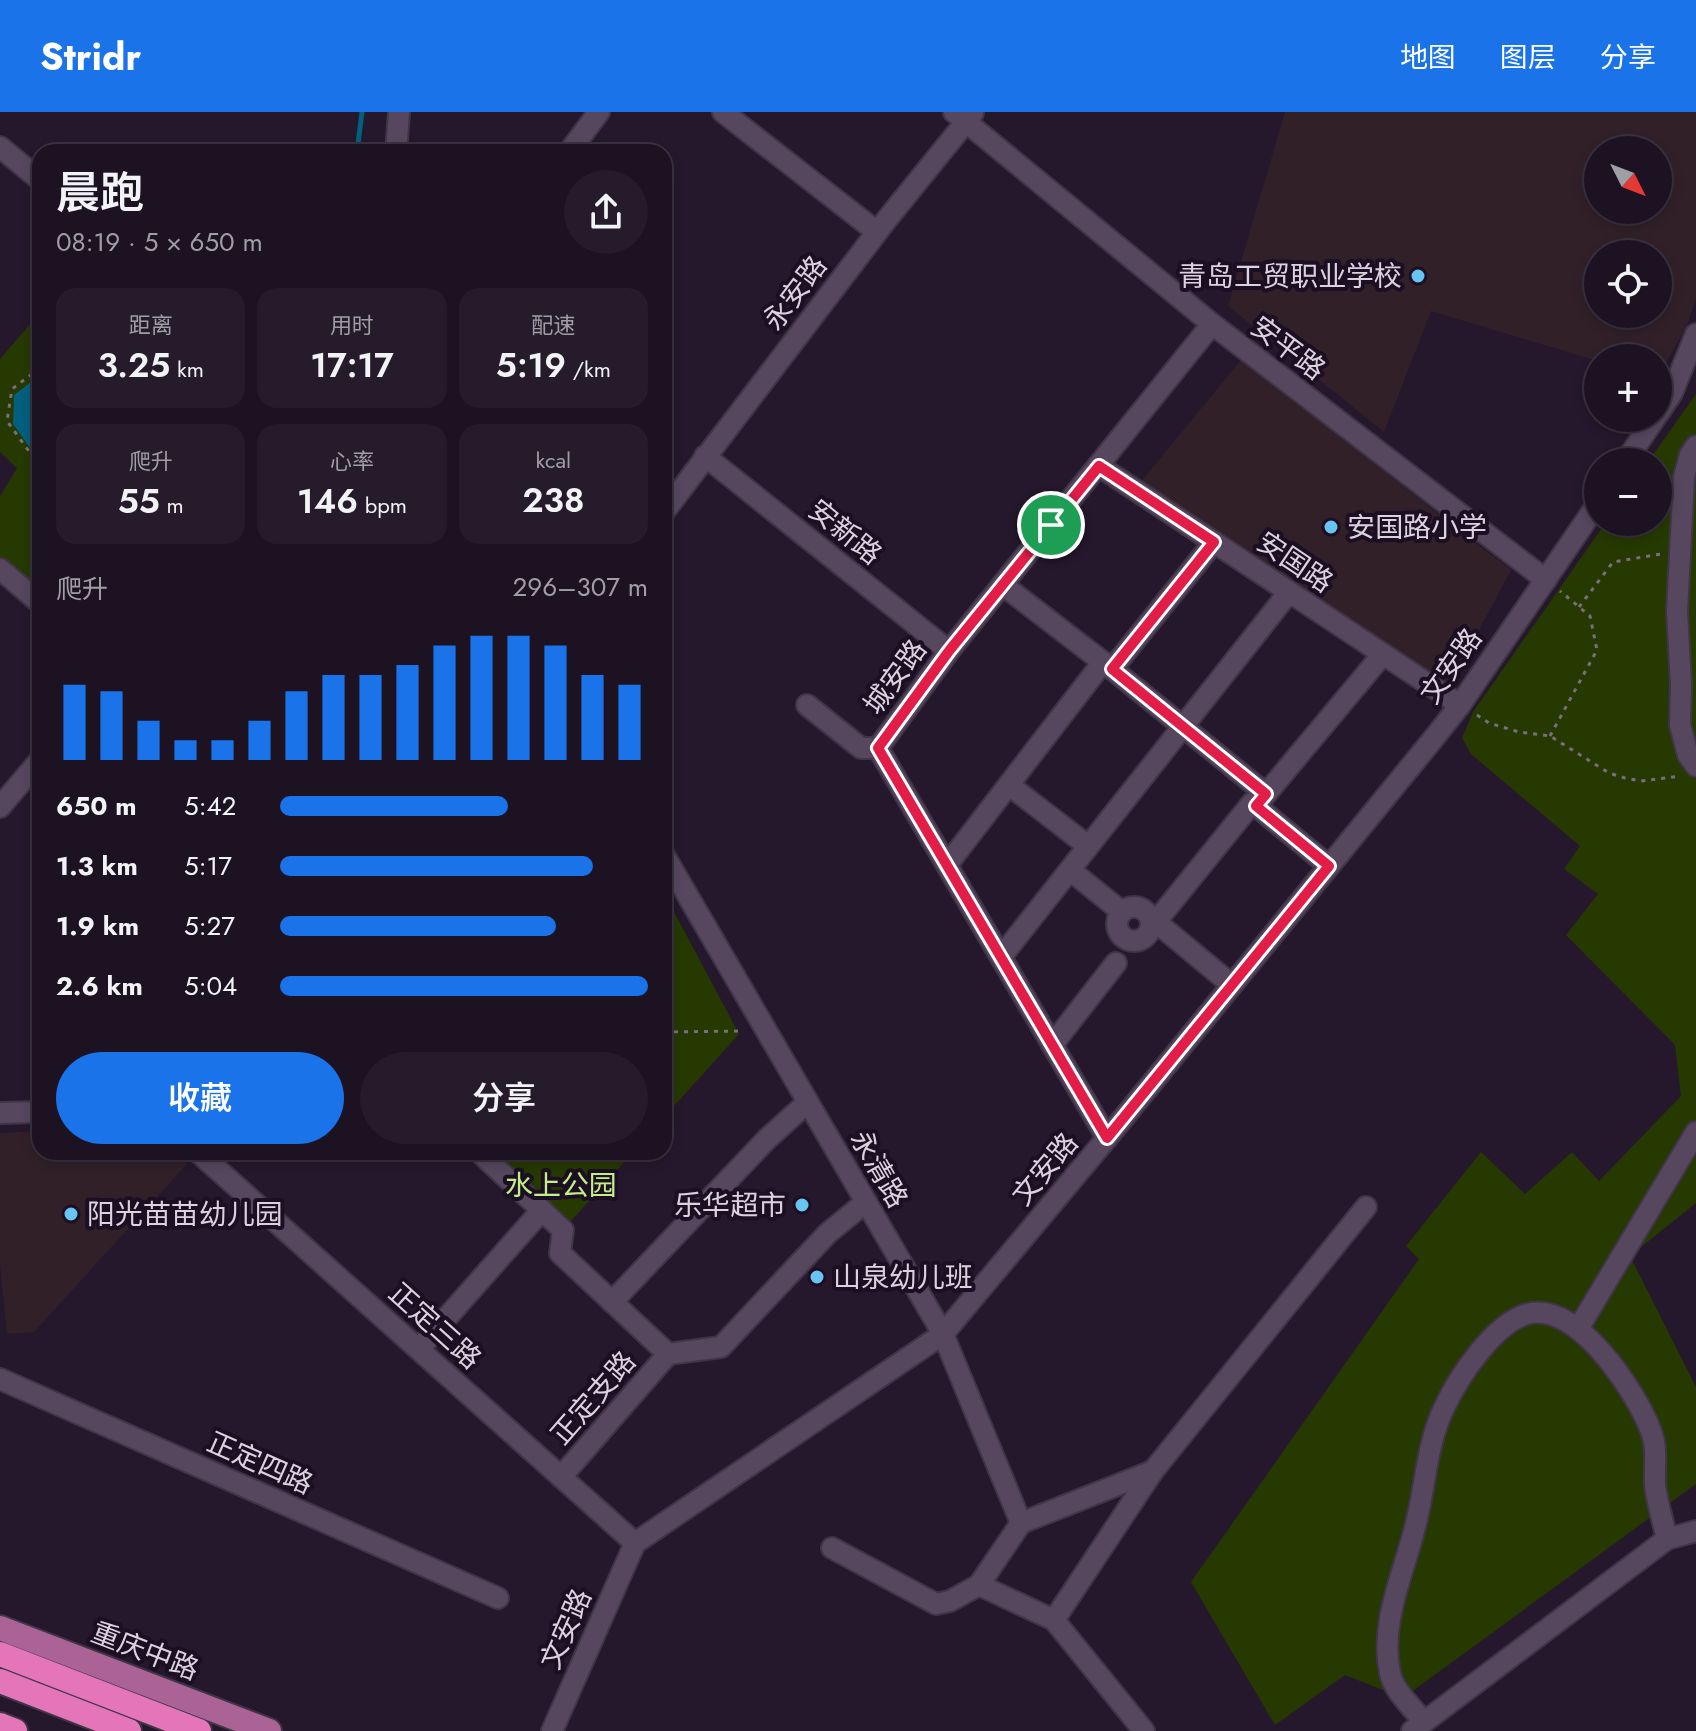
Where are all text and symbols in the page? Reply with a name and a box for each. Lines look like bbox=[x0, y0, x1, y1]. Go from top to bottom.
text: Stridr bbox=[40, 29, 141, 84]
text: 地图 bbox=[1400, 37, 1456, 78]
text: 图层 bbox=[1500, 37, 1556, 78]
text: 分享 bbox=[1600, 37, 1656, 78]
north arrow bbox=[1584, 136, 1672, 224]
map controls bbox=[1584, 136, 1672, 536]
text: 晨跑 bbox=[56, 161, 144, 225]
button: share bbox=[564, 170, 648, 254]
text: 08:19 · 5 × 650 m bbox=[56, 223, 263, 261]
button: locate bbox=[1584, 240, 1672, 328]
street label: 永安路 bbox=[753, 247, 837, 339]
place label: 青岛工贸职业学校 bbox=[1178, 256, 1402, 297]
marker: 青岛工贸职业学校 bbox=[1409, 267, 1427, 285]
street label: 安平路 bbox=[1242, 306, 1334, 390]
text: 距离 bbox=[129, 309, 173, 341]
text: 用时 bbox=[330, 309, 374, 341]
text: 配速 bbox=[531, 309, 575, 341]
text: 3.25 bbox=[97, 341, 170, 390]
text: 17:17 bbox=[310, 341, 394, 390]
text: 5:19 bbox=[496, 341, 566, 390]
button: + bbox=[1584, 344, 1672, 432]
text: km bbox=[170, 353, 204, 385]
text: /km bbox=[566, 353, 611, 385]
text: kcal bbox=[536, 444, 571, 476]
text: 爬升 bbox=[129, 445, 173, 477]
text: 心率 bbox=[330, 445, 374, 477]
button: − bbox=[1584, 448, 1672, 536]
text: 238 bbox=[522, 476, 584, 525]
text: 55 bbox=[118, 477, 160, 526]
text: 146 bbox=[297, 477, 358, 526]
text: m bbox=[160, 489, 184, 521]
text: bpm bbox=[358, 489, 407, 521]
street label: 安新路 bbox=[799, 490, 891, 574]
pin bbox=[1017, 491, 1085, 559]
icon: arrive bbox=[1029, 503, 1073, 547]
place label: 安国路小学 bbox=[1347, 507, 1487, 548]
marker: 安国路小学 bbox=[1322, 518, 1340, 536]
street label: 安国路 bbox=[1249, 522, 1341, 602]
text: 296–307 m bbox=[512, 568, 648, 606]
text: 爬升 bbox=[56, 570, 108, 608]
street label: 文安路 bbox=[1410, 620, 1492, 712]
street label: 城安路 bbox=[854, 631, 936, 723]
text: 650 m bbox=[56, 787, 137, 825]
text: 5:42 bbox=[184, 787, 236, 825]
text: 1.3 km bbox=[56, 847, 138, 885]
text: 5:17 bbox=[184, 847, 232, 885]
text: 1.9 km bbox=[56, 907, 139, 945]
text: 5:27 bbox=[184, 907, 235, 945]
text: 2.6 km bbox=[56, 967, 143, 1005]
text: 5:04 bbox=[184, 967, 237, 1005]
button: 收藏 bbox=[56, 1052, 344, 1144]
button: 分享 bbox=[360, 1052, 648, 1144]
street label: 永清路 bbox=[840, 1122, 918, 1216]
street label: 文安路 bbox=[1002, 1124, 1088, 1214]
park label: 水上公园 bbox=[505, 1165, 617, 1206]
place label: 乐华超市 bbox=[674, 1185, 786, 1226]
place label: 阳光苗苗幼儿园 bbox=[87, 1194, 283, 1235]
marker: 乐华超市 bbox=[793, 1196, 811, 1214]
marker: 阳光苗苗幼儿园 bbox=[62, 1205, 80, 1223]
place label: 山泉幼儿班 bbox=[833, 1257, 973, 1298]
marker: 山泉幼儿班 bbox=[808, 1268, 826, 1286]
street label: 正定三路 bbox=[380, 1273, 490, 1379]
street label: 正定支路 bbox=[541, 1342, 645, 1454]
street label: 正定四路 bbox=[200, 1421, 320, 1505]
street label: 文安路 bbox=[530, 1582, 602, 1676]
street label: 重庆中路 bbox=[85, 1612, 205, 1690]

